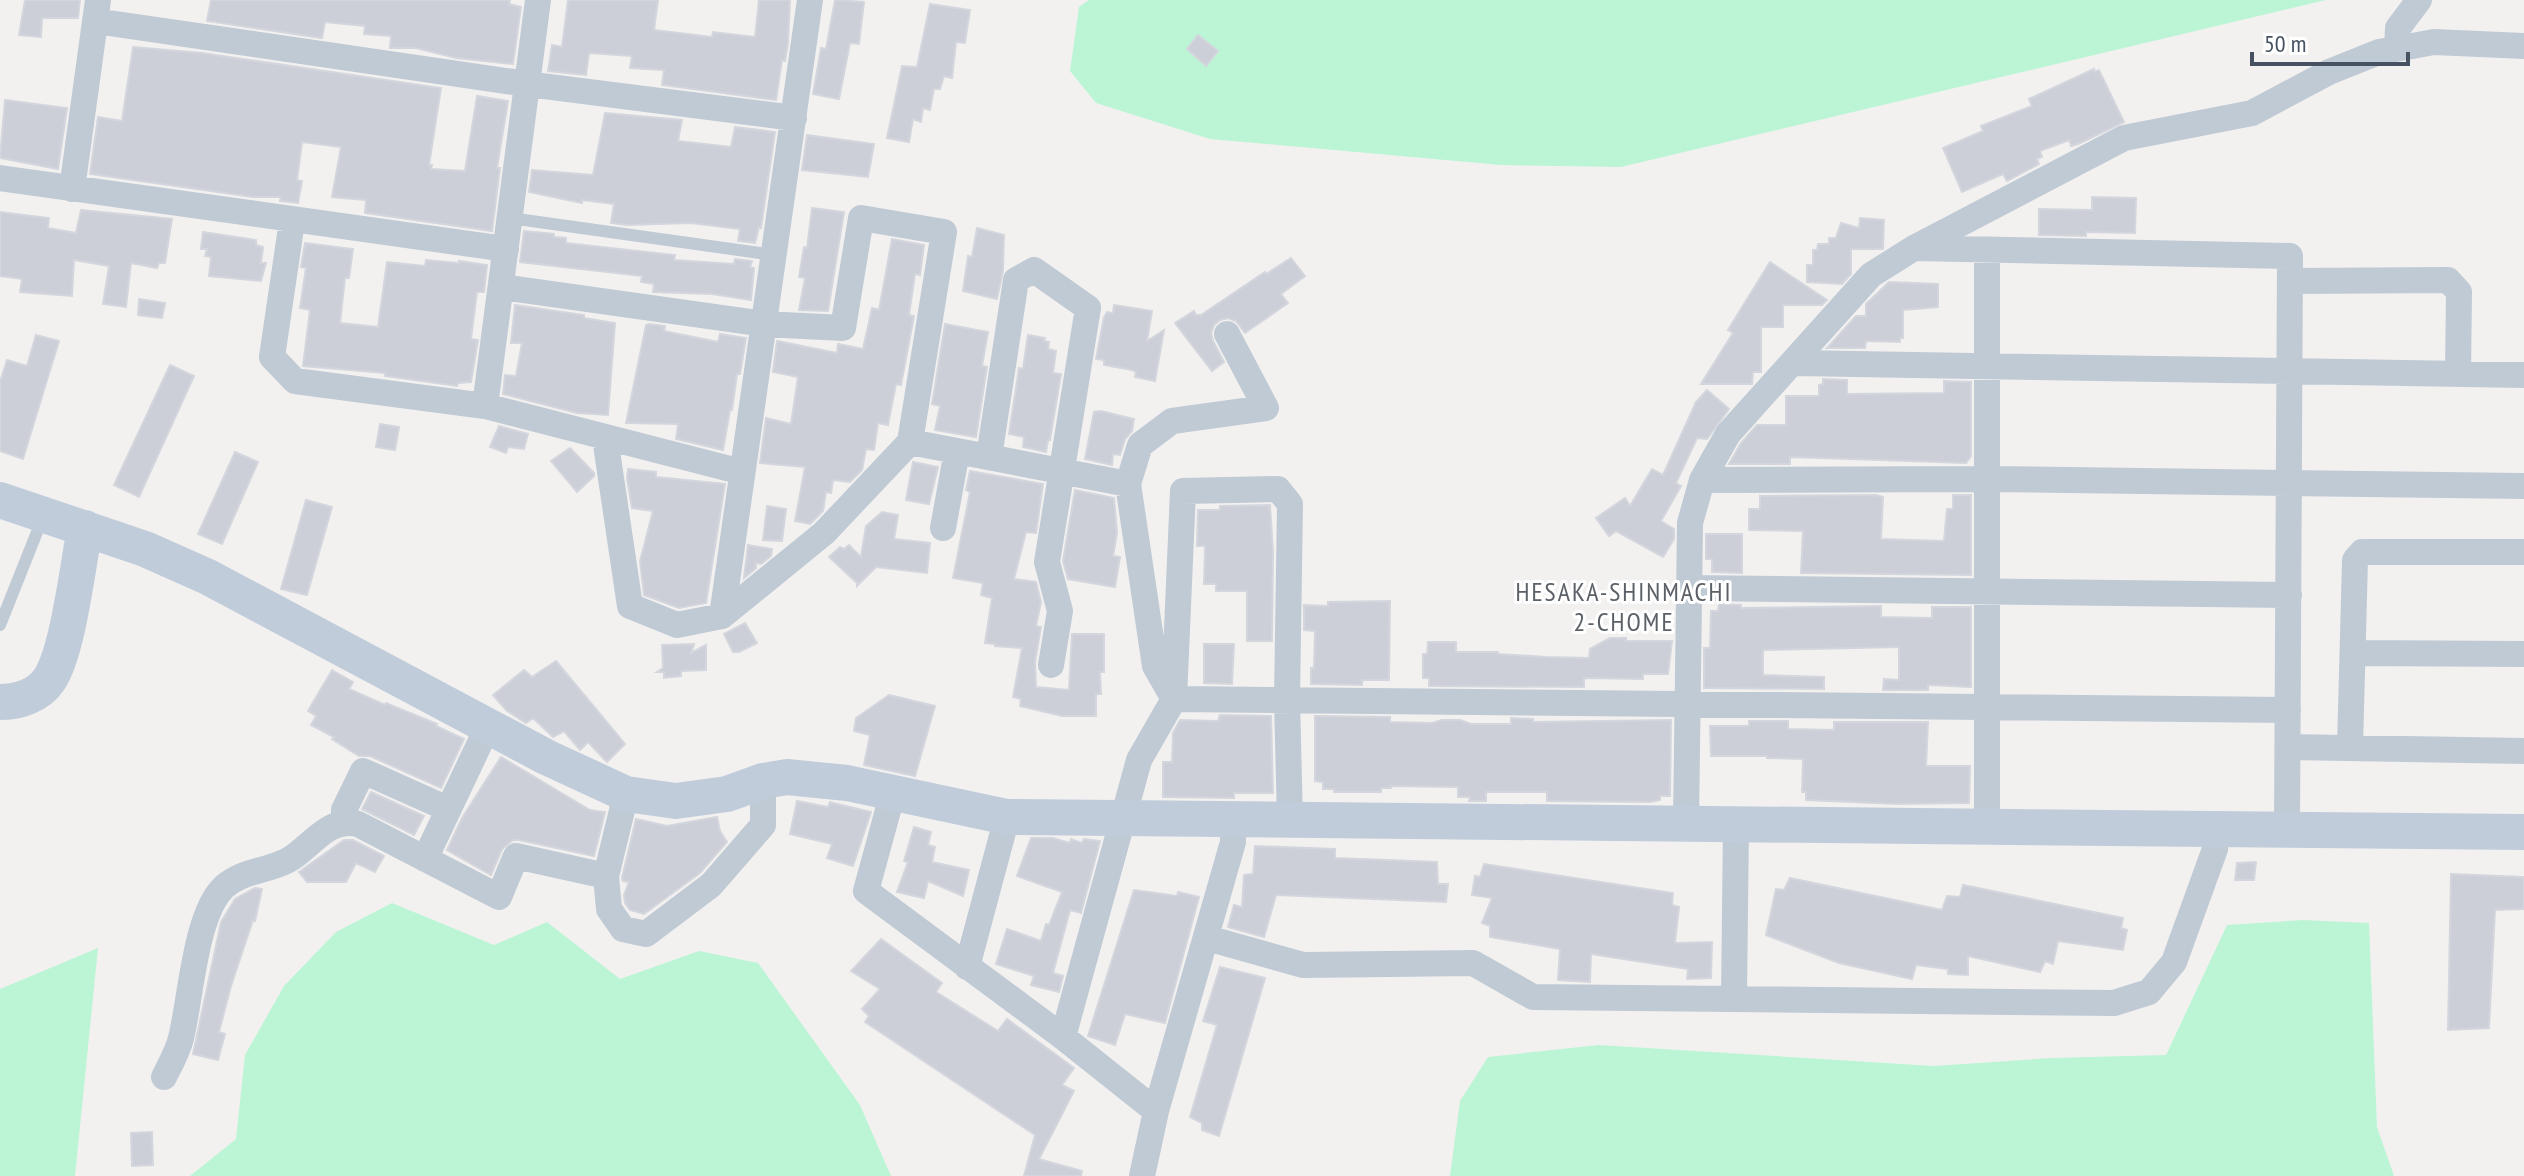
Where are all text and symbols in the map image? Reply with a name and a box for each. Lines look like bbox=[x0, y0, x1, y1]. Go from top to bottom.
scale bar bbox=[2252, 16, 2408, 66]
text: 50 m bbox=[2264, 28, 2306, 59]
district label: HESAKA-SHINMACHI 2-CHOME bbox=[1515, 575, 1733, 638]

